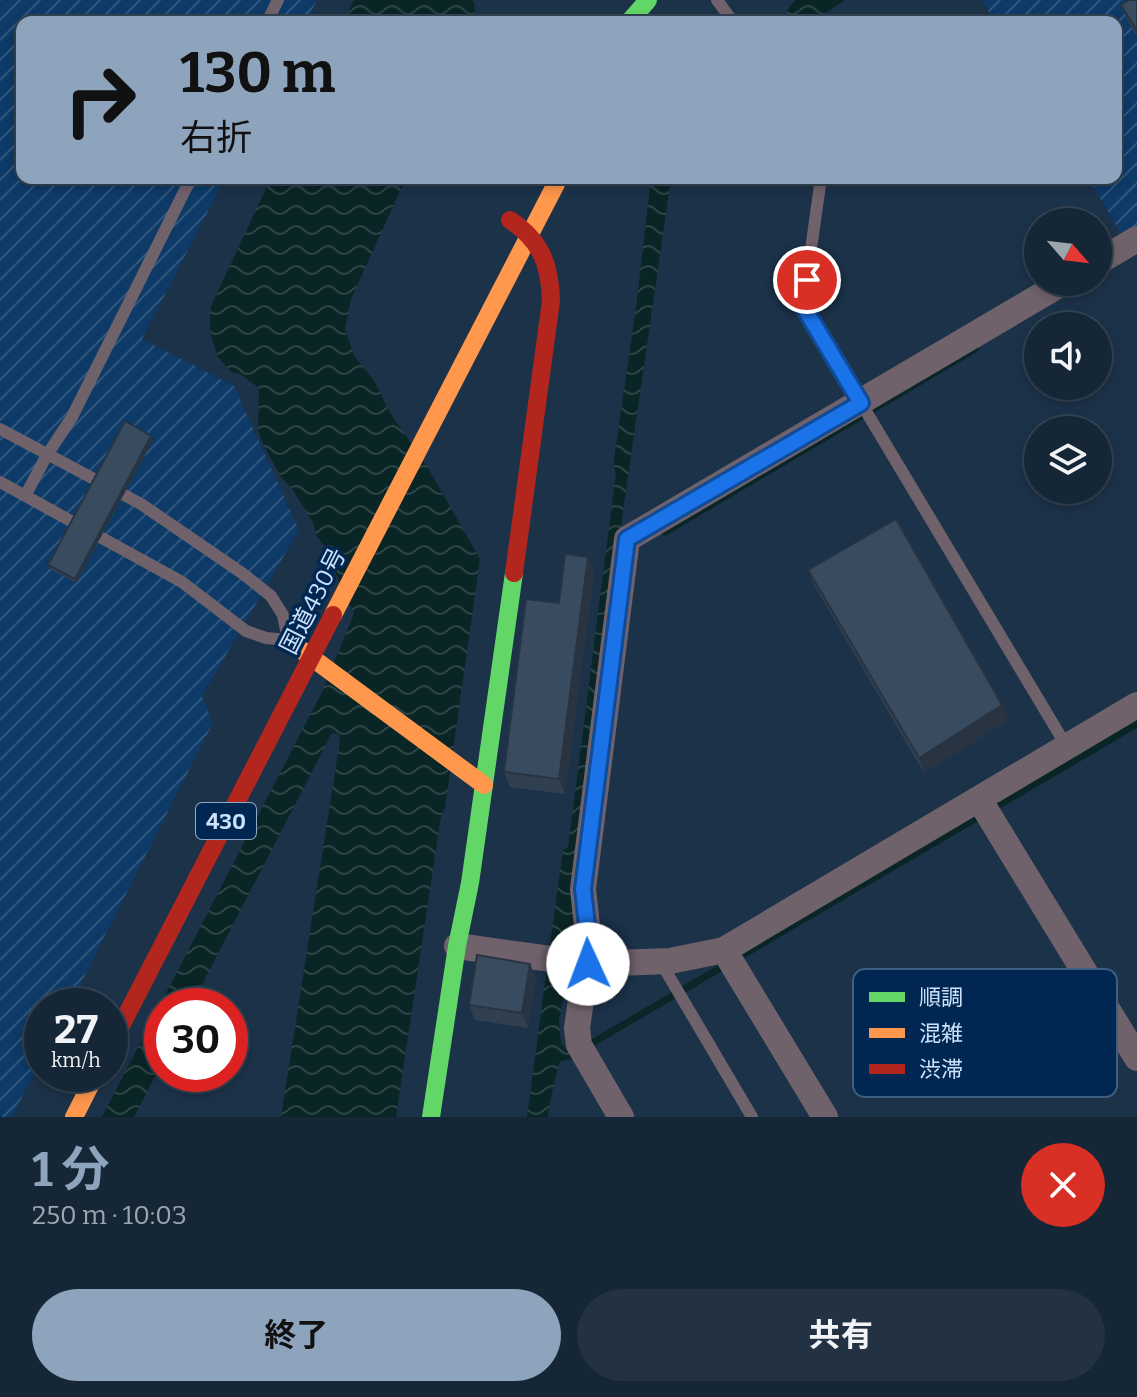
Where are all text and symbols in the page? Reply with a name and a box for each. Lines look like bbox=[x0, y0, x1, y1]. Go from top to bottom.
text: 130 m bbox=[180, 40, 336, 107]
icon: right bbox=[48, 48, 152, 152]
text: 右折 bbox=[180, 116, 252, 160]
north arrow bbox=[1024, 208, 1112, 296]
map controls bbox=[1024, 208, 1112, 504]
pin bbox=[773, 246, 841, 314]
icon: arrive bbox=[785, 258, 829, 302]
button: sound bbox=[1024, 312, 1112, 400]
button: layers bbox=[1024, 416, 1112, 504]
street label: 国道430号 bbox=[274, 543, 352, 659]
road number: 430 bbox=[196, 803, 256, 839]
position arrow bbox=[546, 922, 630, 1006]
legend bbox=[853, 969, 1117, 1097]
text: 順調 bbox=[919, 984, 963, 1011]
speed limit sign: 30 bbox=[144, 988, 248, 1092]
text: 27 bbox=[54, 1006, 98, 1054]
text: 混雑 bbox=[919, 1020, 963, 1047]
text: km/h bbox=[51, 1048, 101, 1072]
text: 渋滞 bbox=[919, 1056, 963, 1083]
text: 1 分 bbox=[32, 1141, 109, 1199]
button: close bbox=[1021, 1143, 1105, 1227]
text: 250 m · 10:03 bbox=[32, 1200, 187, 1231]
button: 終了 bbox=[32, 1289, 561, 1381]
button: 共有 bbox=[577, 1289, 1105, 1381]

